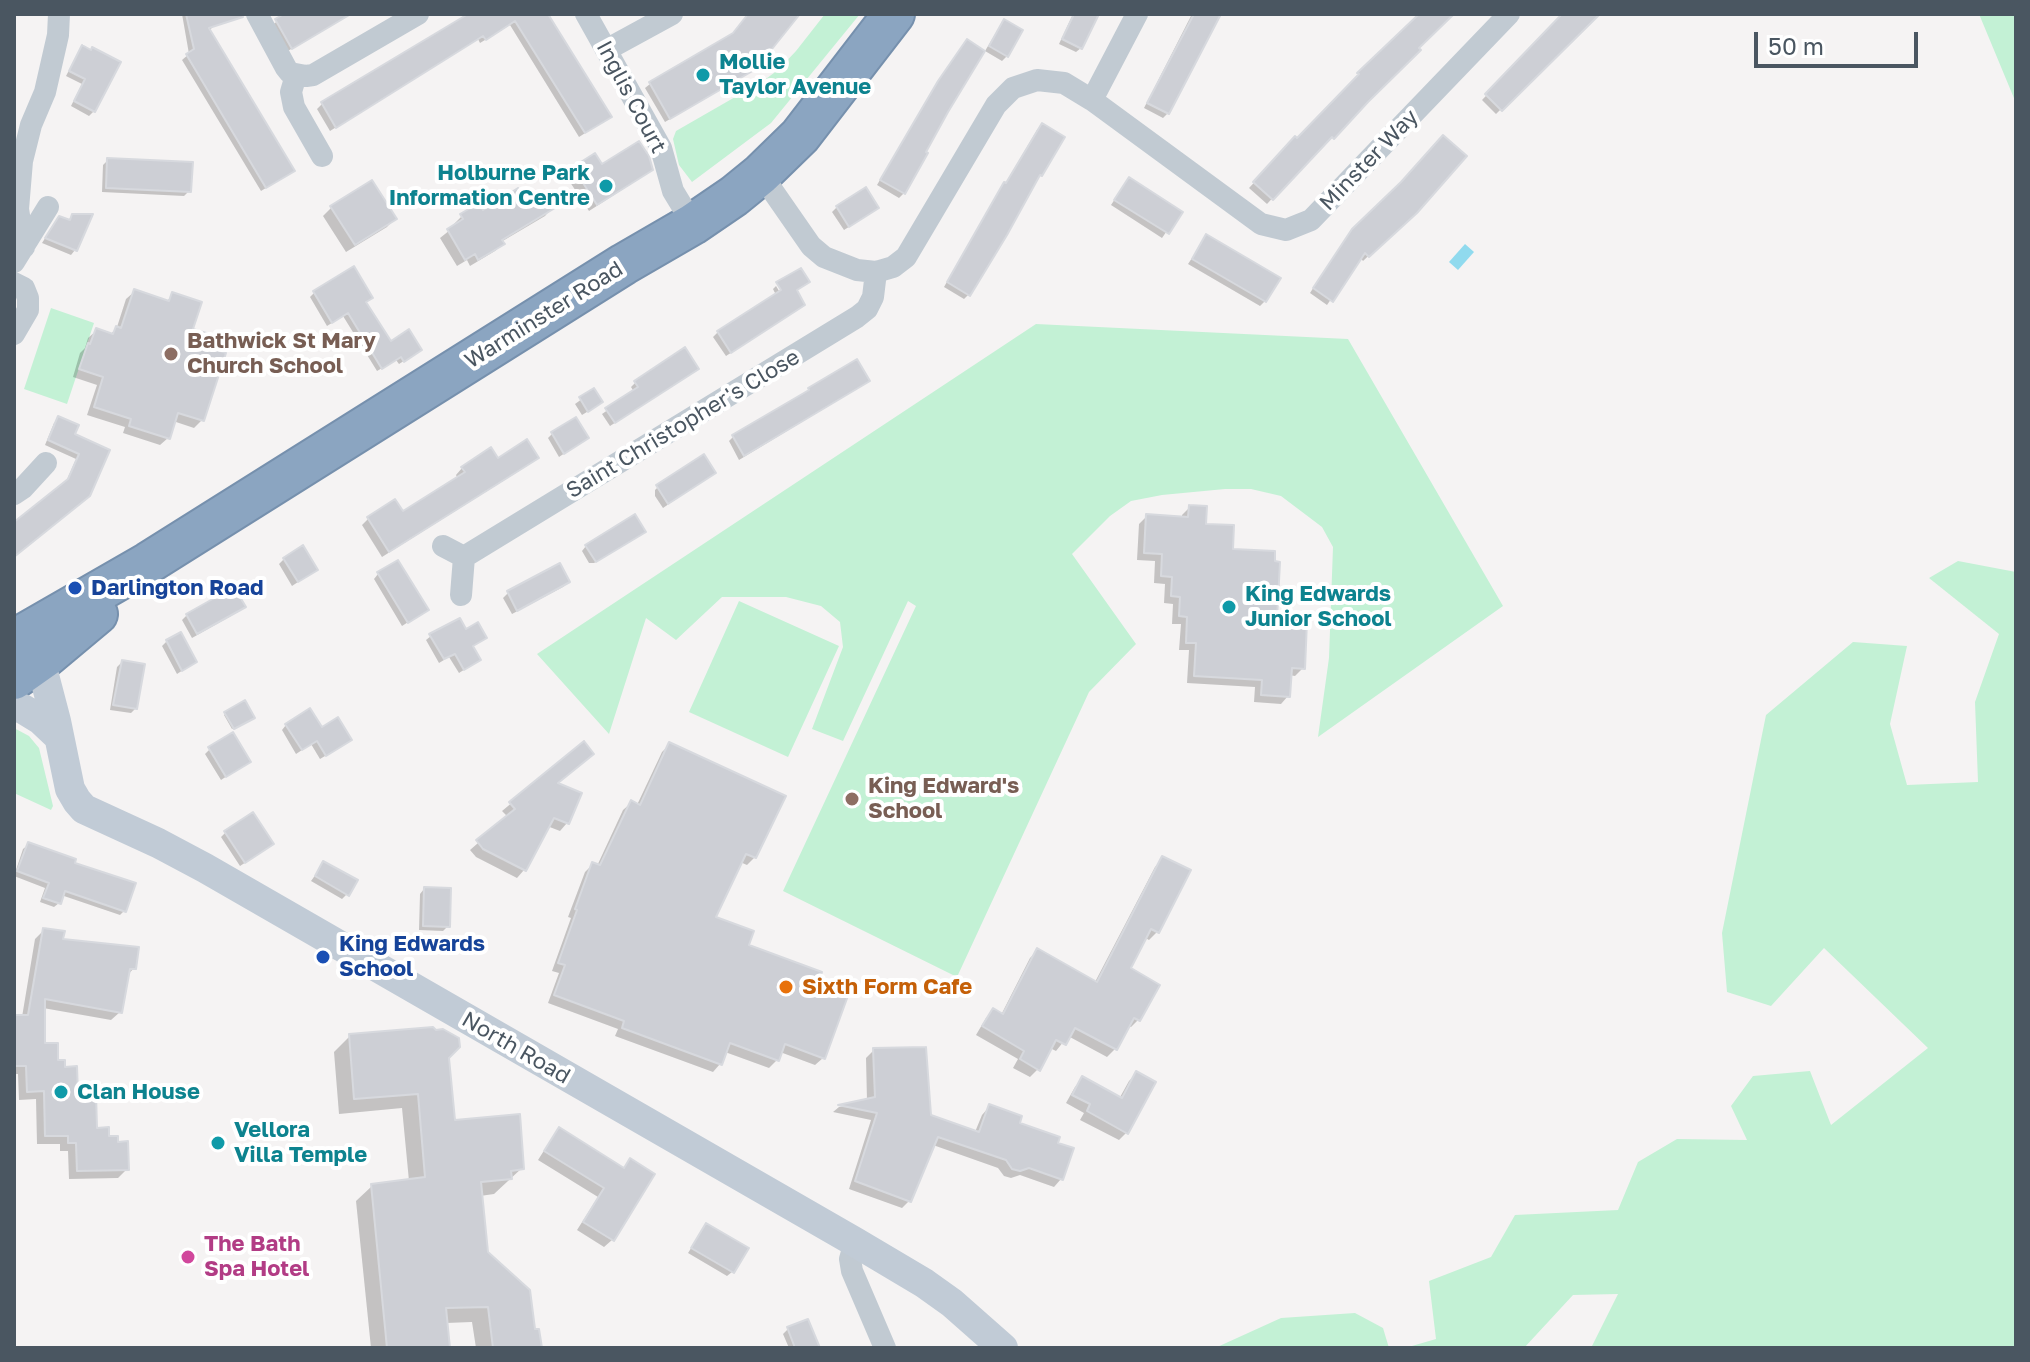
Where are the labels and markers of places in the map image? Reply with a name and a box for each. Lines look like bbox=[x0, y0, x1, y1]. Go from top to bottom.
place label: Mollie Taylor Avenue bbox=[719, 49, 871, 100]
marker: Mollie Taylor Avenue bbox=[694, 66, 712, 84]
place label: Holburne Park Information Centre bbox=[389, 160, 590, 212]
marker: Holburne Park Information Centre bbox=[597, 177, 615, 195]
place label: Bathwick St Mary Church School bbox=[187, 328, 376, 380]
marker: Bathwick St Mary Church School bbox=[162, 345, 180, 363]
place label: Darlington Road bbox=[91, 575, 264, 601]
marker: Darlington Road bbox=[66, 579, 84, 597]
place label: King Edwards Junior School bbox=[1245, 581, 1392, 632]
marker: King Edwards Junior School bbox=[1220, 598, 1238, 616]
place label: King Edward's School bbox=[868, 773, 1019, 824]
marker: King Edward's School bbox=[843, 790, 861, 808]
place label: King Edwards School bbox=[339, 931, 485, 982]
marker: King Edwards School bbox=[314, 948, 332, 966]
place label: Sixth Form Cafe bbox=[802, 974, 972, 1000]
marker: Sixth Form Cafe bbox=[777, 978, 795, 996]
place label: Clan House bbox=[77, 1079, 200, 1105]
marker: Clan House bbox=[52, 1083, 70, 1101]
place label: Vellora Villa Temple bbox=[234, 1117, 367, 1168]
marker: Vellora Villa Temple bbox=[209, 1134, 227, 1152]
place label: The Bath Spa Hotel bbox=[204, 1231, 309, 1282]
marker: The Bath Spa Hotel bbox=[179, 1248, 197, 1266]

